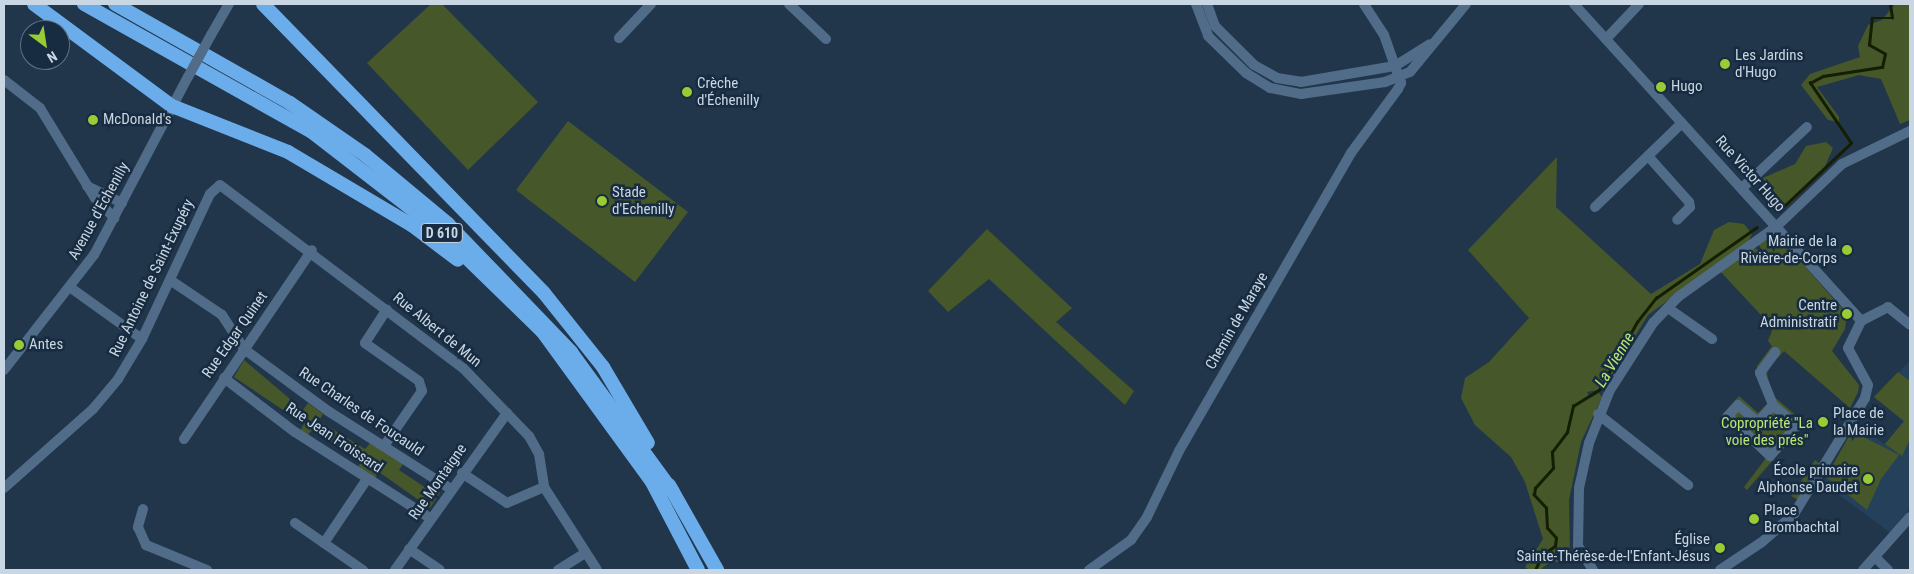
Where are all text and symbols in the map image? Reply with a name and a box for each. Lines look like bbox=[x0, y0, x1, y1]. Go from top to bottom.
north arrow bbox=[20, 20, 70, 70]
place label: Les Jardins d'Hugo bbox=[1735, 46, 1803, 81]
text: N bbox=[44, 48, 60, 66]
marker: Les Jardins d'Hugo bbox=[1719, 58, 1731, 70]
place label: Crèche d'Échenilly bbox=[697, 74, 759, 109]
place label: Hugo bbox=[1671, 78, 1702, 96]
marker: Hugo bbox=[1655, 81, 1667, 93]
marker: Crèche d'Échenilly bbox=[681, 86, 693, 98]
place label: McDonald's bbox=[103, 111, 172, 129]
marker: McDonald's bbox=[87, 114, 99, 126]
street label: Rue Victor Hugo bbox=[1711, 132, 1789, 216]
street label: Avenue d'Echenilly bbox=[65, 159, 133, 263]
place label: Stade d'Echenilly bbox=[612, 183, 674, 218]
marker: Stade d'Echenilly bbox=[596, 195, 608, 207]
street label: Rue Antoine de Saint-Exupéry bbox=[106, 196, 198, 360]
road number: D 610 bbox=[421, 222, 463, 244]
place label: Mairie de la Rivière-de-Corps bbox=[1740, 232, 1837, 267]
marker: Mairie de la Rivière-de-Corps bbox=[1841, 244, 1853, 256]
street label: Chemin de Maraye bbox=[1202, 269, 1272, 373]
street label: Rue Edgar Quinet bbox=[199, 288, 271, 382]
street label: Rue Albert de Mun bbox=[389, 289, 485, 371]
place label: Centre Administratif bbox=[1760, 296, 1837, 331]
marker: Centre Administratif bbox=[1841, 308, 1853, 320]
water label: La Vienne bbox=[1591, 329, 1639, 391]
place label: Antes bbox=[29, 336, 63, 354]
marker: Antes bbox=[13, 339, 25, 351]
street label: Rue Charles de Foucauld bbox=[295, 364, 427, 460]
street label: Rue Jean Froissard bbox=[282, 399, 386, 477]
place label: Place de la Mairie bbox=[1833, 404, 1884, 439]
park label: Copropriété "La voie des prés" bbox=[1721, 414, 1813, 449]
marker: Place de la Mairie bbox=[1817, 416, 1829, 428]
street label: Rue Montaigne bbox=[405, 441, 471, 523]
place label: École primaire Alphonse Daudet bbox=[1757, 461, 1858, 496]
marker: École primaire Alphonse Daudet bbox=[1862, 473, 1874, 485]
place label: Place Brombachtal bbox=[1764, 501, 1839, 536]
marker: Place Brombachtal bbox=[1748, 513, 1760, 525]
place label: Église Sainte-Thérèse-de-l'Enfant-Jésus bbox=[1516, 530, 1710, 565]
marker: Église Sainte-Thérèse-de-l'Enfant-Jésus bbox=[1714, 542, 1726, 554]

